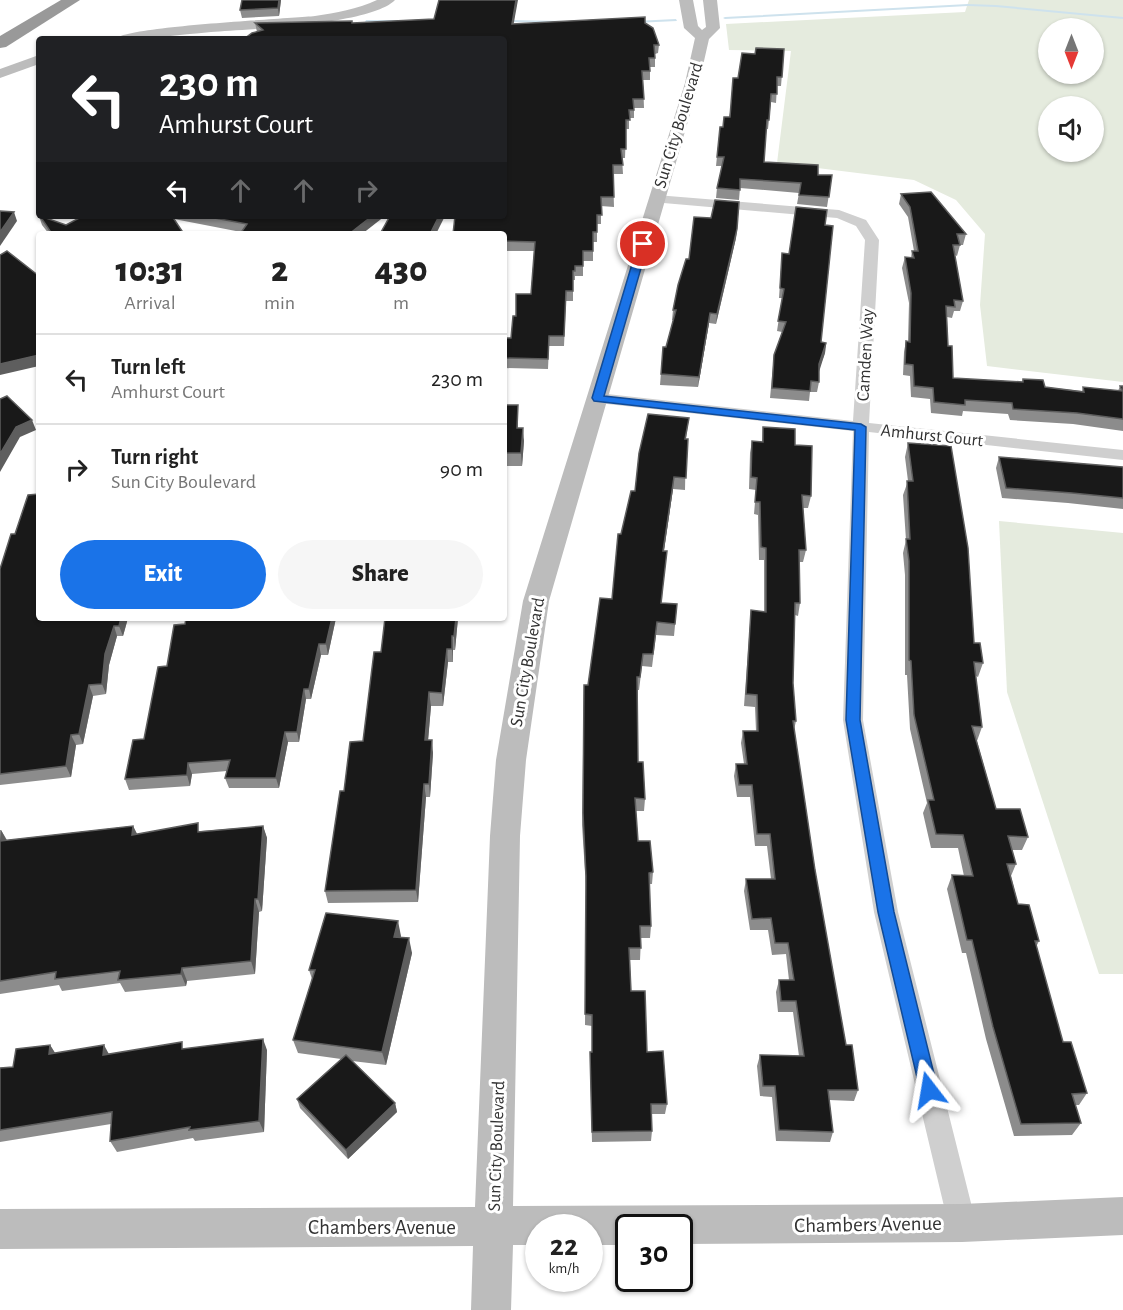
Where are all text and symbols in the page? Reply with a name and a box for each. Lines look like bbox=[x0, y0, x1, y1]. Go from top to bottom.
north arrow bbox=[1038, 18, 1104, 84]
map controls bbox=[1038, 18, 1104, 162]
icon: left bbox=[60, 60, 138, 138]
street label: Sun City Boulevard bbox=[651, 60, 707, 190]
text: 230 m bbox=[159, 62, 259, 104]
button: sound bbox=[1038, 96, 1104, 162]
text: Amhurst Court bbox=[159, 111, 313, 138]
icon: left bbox=[161, 174, 194, 207]
icon: ahead bbox=[224, 174, 257, 207]
icon: ahead bbox=[287, 174, 320, 207]
icon: right bbox=[350, 174, 383, 207]
pin bbox=[617, 218, 668, 269]
icon: arrive bbox=[626, 227, 659, 260]
text: 10:31 bbox=[115, 252, 185, 288]
text: 2 bbox=[271, 252, 288, 288]
text: 430 bbox=[375, 252, 428, 288]
text: Arrival bbox=[124, 293, 176, 313]
text: min bbox=[264, 293, 295, 313]
text: m bbox=[393, 293, 409, 313]
street label: Camden Way bbox=[855, 308, 877, 402]
text: Turn left bbox=[111, 356, 185, 378]
icon: left bbox=[60, 363, 93, 396]
text: 230 m bbox=[431, 368, 483, 390]
text: Amhurst Court bbox=[111, 382, 225, 402]
street label: Amhurst Court bbox=[880, 422, 984, 450]
text: Turn right bbox=[111, 446, 198, 468]
icon: right bbox=[60, 453, 93, 486]
text: 90 m bbox=[440, 458, 483, 480]
text: Sun City Boulevard bbox=[111, 472, 256, 492]
button: Exit bbox=[60, 540, 266, 609]
button: Share bbox=[278, 540, 483, 609]
street label: Sun City Boulevard bbox=[508, 596, 548, 728]
position arrow bbox=[897, 1058, 961, 1122]
street label: Sun City Boulevard bbox=[486, 1080, 508, 1212]
street label: Chambers Avenue bbox=[794, 1213, 942, 1236]
speed limit sign: 30 bbox=[615, 1214, 693, 1292]
street label: Chambers Avenue bbox=[308, 1217, 456, 1238]
text: 22 bbox=[550, 1231, 578, 1261]
text: km/h bbox=[549, 1261, 579, 1276]

